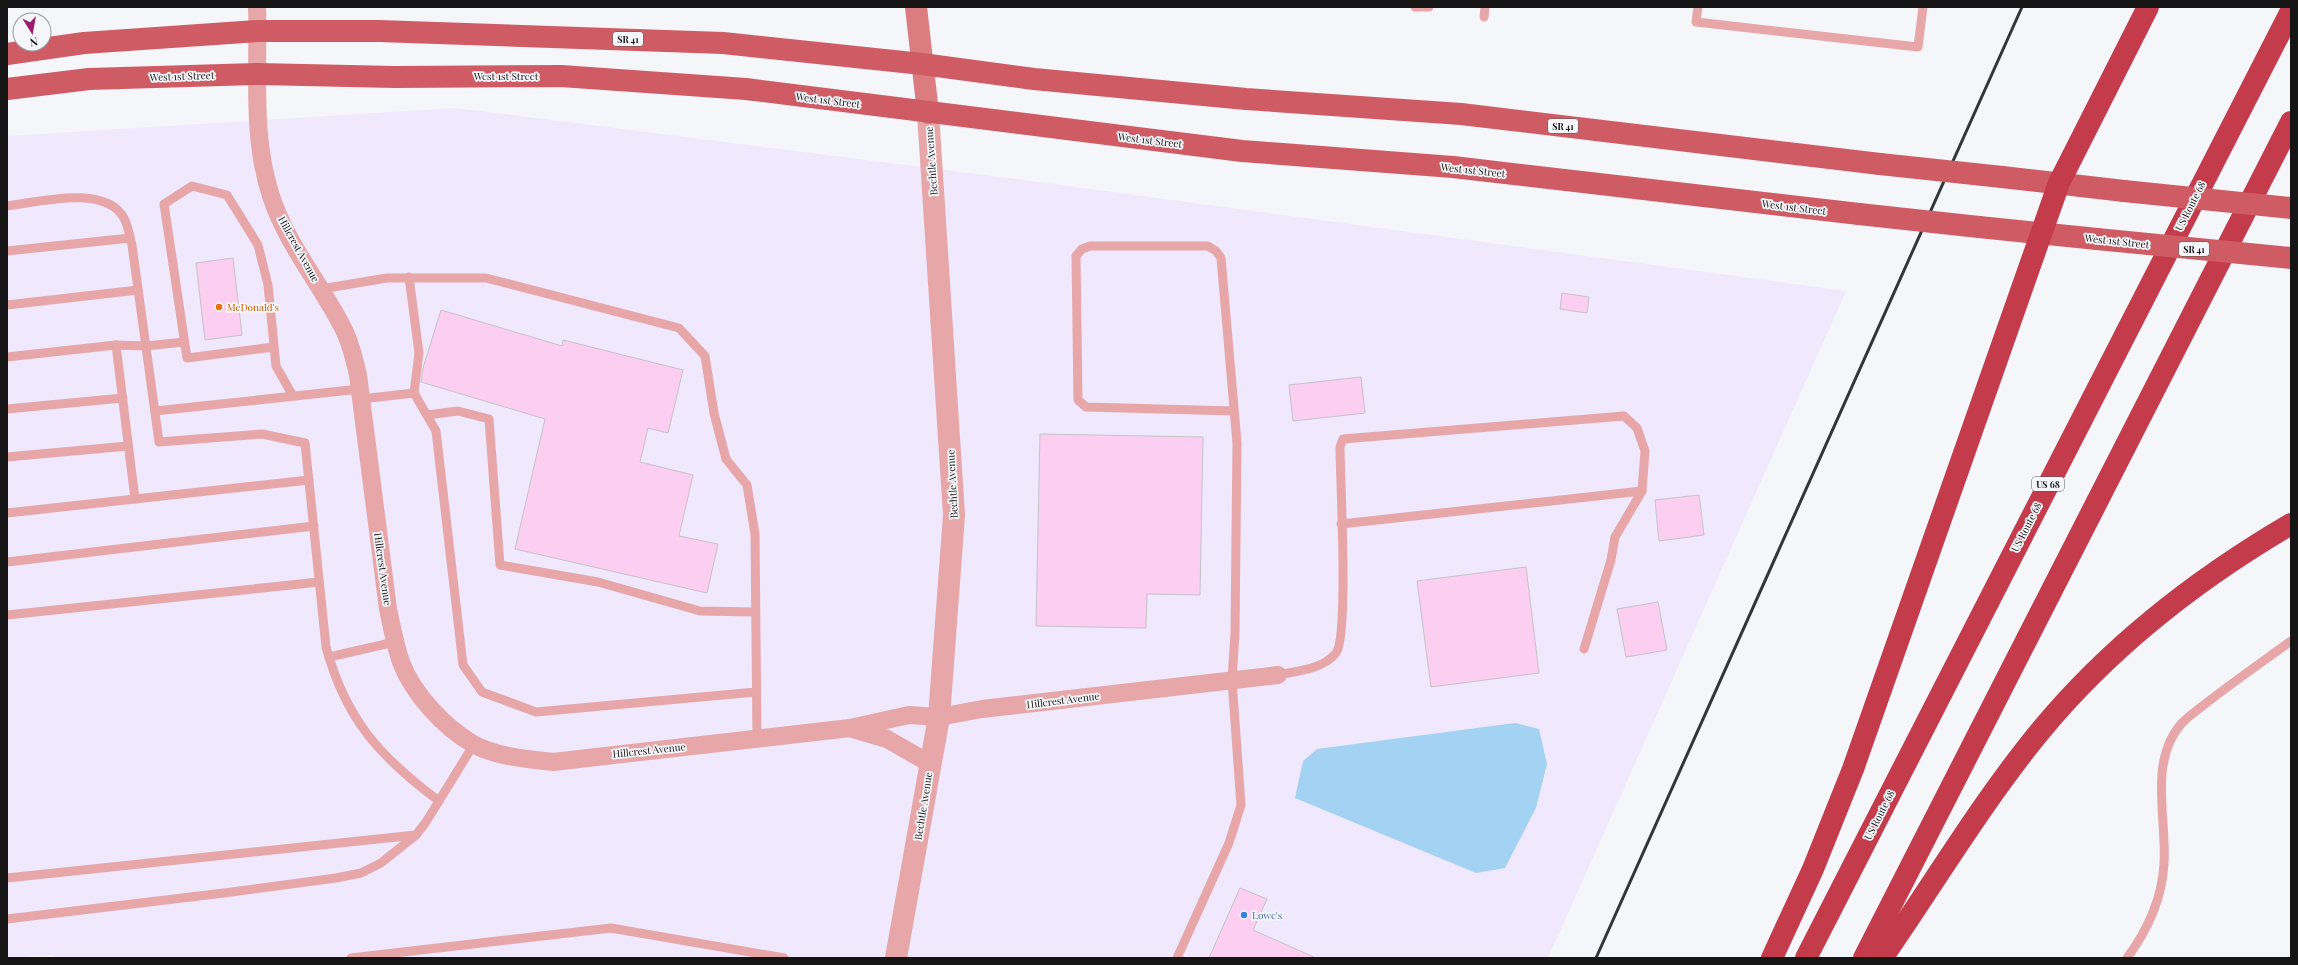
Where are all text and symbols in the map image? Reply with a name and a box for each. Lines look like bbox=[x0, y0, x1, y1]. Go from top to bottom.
north arrow bbox=[12, 12, 52, 52]
road number: SR 41 bbox=[613, 32, 643, 46]
text: N bbox=[29, 34, 39, 50]
street label: West 1st Street bbox=[148, 68, 215, 84]
street label: West 1st Street bbox=[473, 69, 539, 83]
street label: West 1st Street bbox=[794, 89, 861, 111]
road number: SR 41 bbox=[1548, 119, 1578, 133]
street label: Bechtle Avenue bbox=[922, 126, 940, 196]
street label: West 1st Street bbox=[1116, 129, 1183, 151]
street label: West 1st Street bbox=[1439, 160, 1506, 180]
street label: US Route 68 bbox=[2172, 179, 2208, 233]
street label: West 1st Street bbox=[1760, 196, 1827, 218]
street label: Hillcrest Avenue bbox=[275, 214, 323, 284]
street label: West 1st Street bbox=[2083, 231, 2150, 251]
road number: SR 41 bbox=[2179, 242, 2209, 256]
place label: McDonald's bbox=[227, 300, 279, 314]
marker: McDonald's bbox=[214, 302, 224, 312]
street label: Bechtle Avenue bbox=[943, 449, 961, 519]
road number: US 68 bbox=[2032, 477, 2064, 491]
street label: US Route 68 bbox=[2008, 500, 2044, 554]
street label: Hillcrest Avenue bbox=[371, 532, 395, 606]
street label: Hillcrest Avenue bbox=[1026, 689, 1100, 711]
street label: Hillcrest Avenue bbox=[612, 739, 686, 761]
street label: Bechtle Avenue bbox=[911, 771, 935, 841]
street label: US Route 68 bbox=[1861, 788, 1897, 842]
place label: Lowe's bbox=[1252, 908, 1282, 922]
marker: Lowe's bbox=[1239, 910, 1249, 920]

